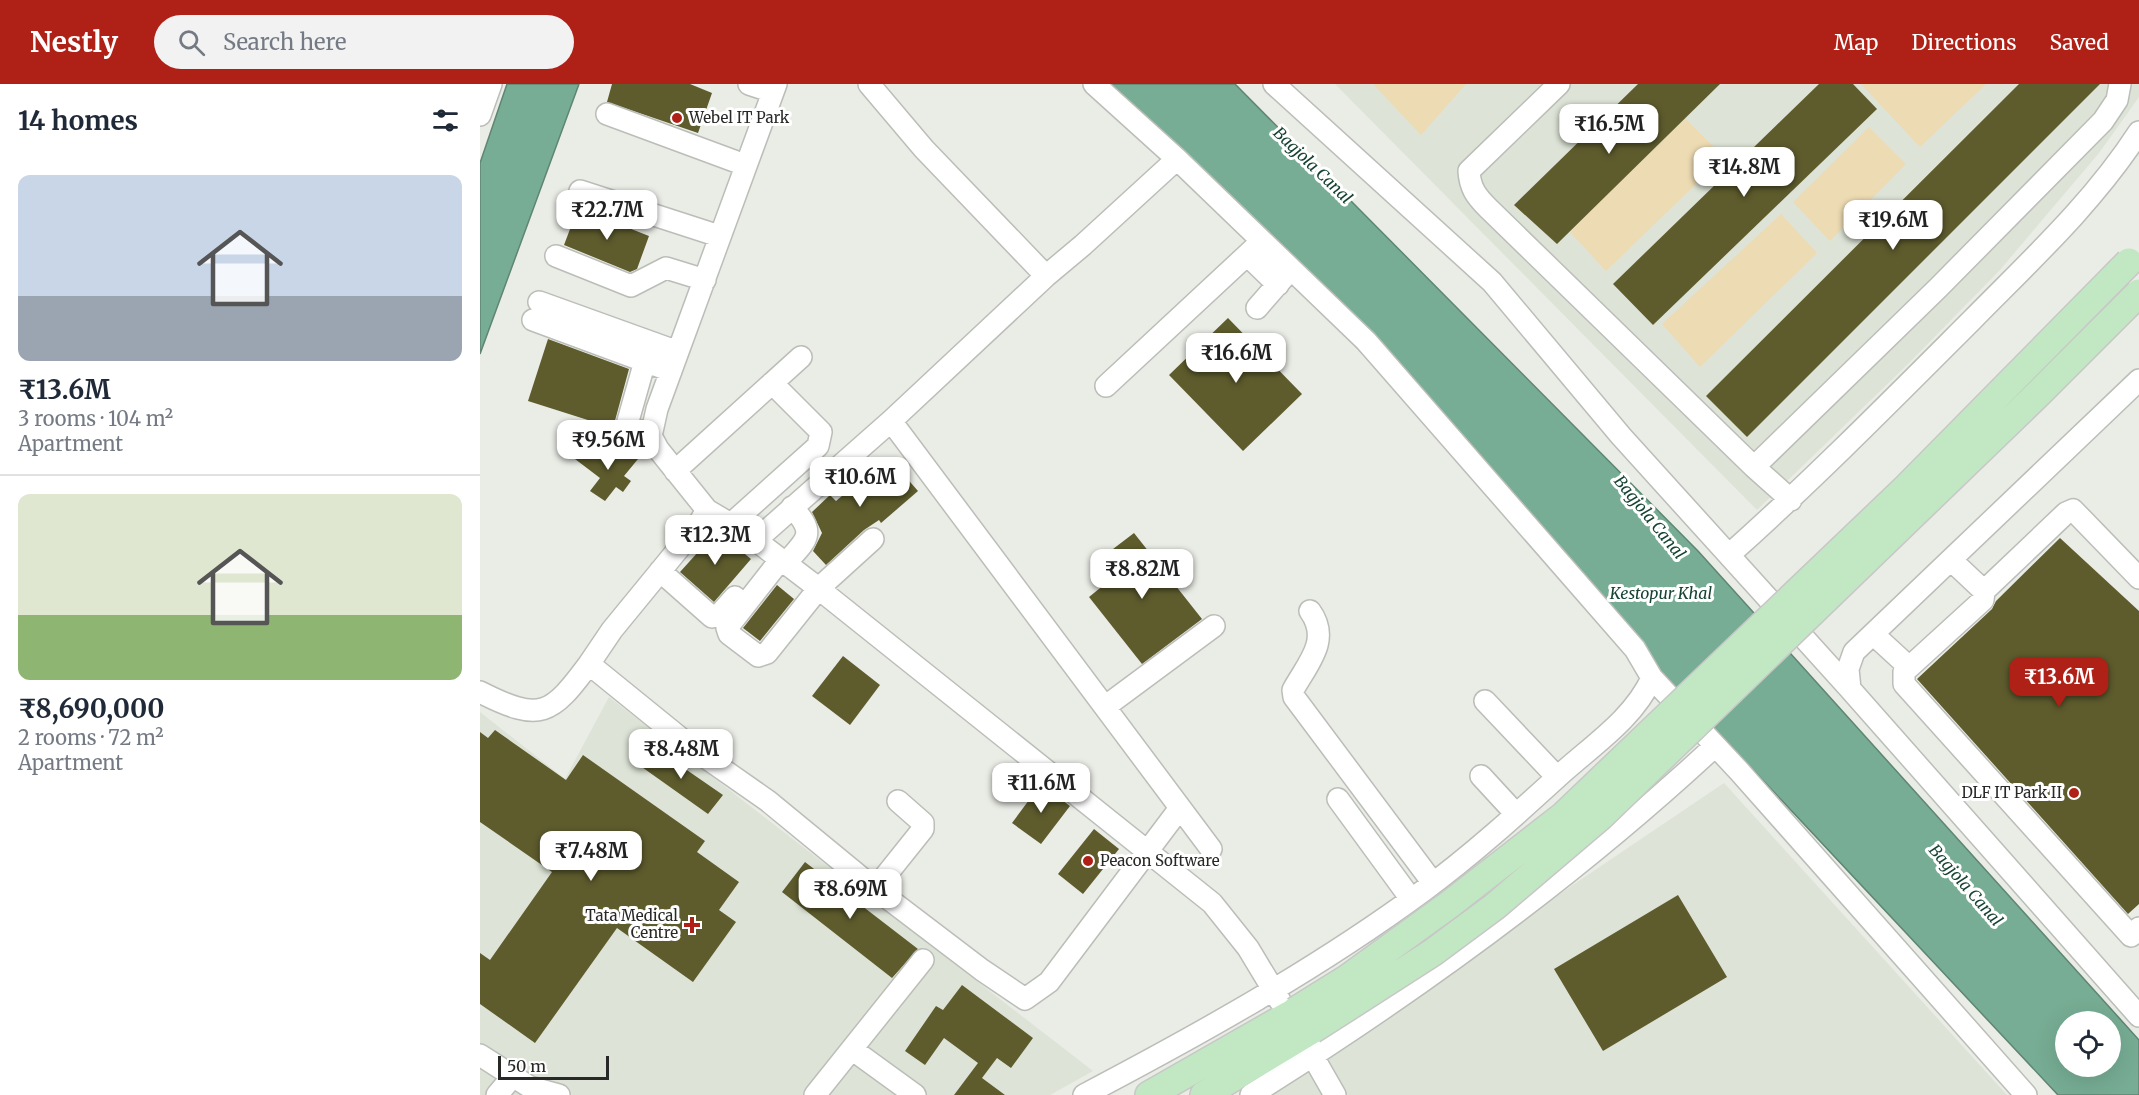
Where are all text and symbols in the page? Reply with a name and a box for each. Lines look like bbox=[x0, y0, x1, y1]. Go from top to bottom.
search box bbox=[154, 15, 574, 69]
text: Nestly bbox=[30, 24, 118, 60]
icon: search bbox=[175, 26, 208, 59]
text: Search here bbox=[223, 28, 346, 56]
text: Map bbox=[1834, 29, 1878, 56]
text: Directions bbox=[1911, 29, 2016, 56]
text: Saved bbox=[2049, 29, 2109, 56]
text: 14 homes bbox=[18, 104, 138, 137]
icon: filters bbox=[429, 104, 462, 137]
pin: ₹16.5M bbox=[1560, 104, 1658, 155]
place label: Webel IT Park bbox=[688, 108, 790, 127]
marker: Webel IT Park bbox=[670, 111, 684, 125]
text: ₹16.5M bbox=[1573, 111, 1645, 136]
water label: Bagjola Canal bbox=[1269, 122, 1357, 208]
pin: ₹14.8M bbox=[1695, 147, 1793, 198]
text: ₹14.8M bbox=[1708, 154, 1780, 179]
pin: ₹22.7M bbox=[558, 190, 656, 241]
text: ₹22.7M bbox=[570, 197, 644, 222]
pin: ₹19.6M bbox=[1844, 200, 1942, 251]
text: ₹19.6M bbox=[1858, 207, 1928, 232]
icon: home bbox=[186, 214, 294, 322]
pin: ₹16.6M bbox=[1187, 333, 1285, 384]
text: ₹16.6M bbox=[1200, 340, 1272, 365]
text: ₹13.6M bbox=[18, 373, 111, 406]
text: 3 rooms · 104 m² bbox=[18, 406, 173, 431]
pin: ₹9.56M bbox=[559, 420, 657, 471]
text: ₹9.56M bbox=[571, 427, 645, 452]
text: Apartment bbox=[18, 431, 123, 456]
pin: ₹10.6M bbox=[811, 457, 909, 508]
text: ₹10.6M bbox=[824, 464, 896, 489]
water label: Bagjola Canal bbox=[1610, 471, 1690, 563]
pin: ₹12.3M bbox=[666, 515, 764, 566]
text: ₹12.3M bbox=[679, 522, 751, 547]
icon: home bbox=[186, 533, 294, 641]
pin: ₹8.82M bbox=[1093, 549, 1191, 600]
text: ₹8.82M bbox=[1104, 556, 1180, 581]
water label: Kestopur Khal bbox=[1609, 583, 1712, 603]
pin: ₹13.6M bbox=[2010, 657, 2108, 708]
text: ₹13.6M bbox=[2023, 664, 2095, 689]
text: ₹8,690,000 bbox=[18, 692, 165, 725]
text: 2 rooms · 72 m² bbox=[18, 725, 164, 750]
pin: ₹8.48M bbox=[632, 729, 730, 780]
text: ₹8.48M bbox=[643, 736, 719, 761]
text: Apartment bbox=[18, 750, 123, 775]
pin: ₹11.6M bbox=[992, 763, 1090, 814]
text: ₹11.6M bbox=[1006, 770, 1076, 795]
place label: DLF IT Park II bbox=[1961, 783, 2062, 802]
marker: DLF IT Park II bbox=[2067, 786, 2081, 800]
pin: ₹7.48M bbox=[542, 831, 640, 882]
text: ₹7.48M bbox=[554, 838, 628, 863]
water label: Bagjola Canal bbox=[1925, 840, 2007, 930]
place label: Peacon Software bbox=[1100, 851, 1220, 870]
marker: Peacon Software bbox=[1081, 854, 1095, 868]
pin: ₹8.69M bbox=[801, 869, 899, 920]
text: ₹8.69M bbox=[813, 876, 887, 901]
place label: Tata Medical Centre bbox=[585, 906, 678, 942]
marker: Tata Medical Centre bbox=[683, 916, 701, 934]
map controls bbox=[2055, 1011, 2121, 1077]
button: locate bbox=[2055, 1011, 2121, 1077]
scale bar bbox=[498, 1053, 609, 1080]
text: 50 m bbox=[507, 1056, 546, 1076]

